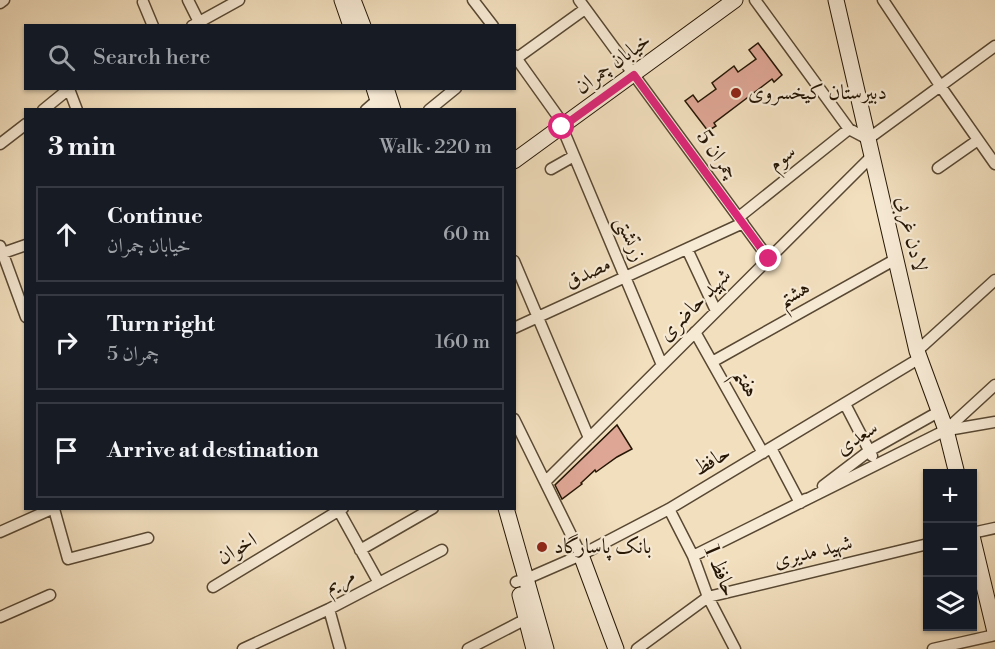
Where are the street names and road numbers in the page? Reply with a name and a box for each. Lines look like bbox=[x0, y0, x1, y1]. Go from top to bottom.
street label: خیابان چمران bbox=[570, 28, 656, 100]
street label: چمران 5 bbox=[690, 125, 744, 185]
street label: سوم bbox=[763, 139, 804, 180]
street label: لادن غربی bbox=[889, 194, 932, 274]
street label: زرتشتی bbox=[608, 212, 651, 266]
street label: مصدق bbox=[561, 251, 615, 295]
street label: شهید حاضری bbox=[653, 263, 737, 347]
street label: هشتم bbox=[773, 275, 818, 320]
street label: هفتم bbox=[721, 364, 764, 405]
street label: سعدی bbox=[831, 415, 883, 461]
street label: حافظ bbox=[688, 440, 736, 482]
street label: اخوان bbox=[212, 527, 262, 571]
street label: شهید مدیری bbox=[771, 530, 855, 574]
street label: حافظ 1 bbox=[698, 542, 742, 600]
street label: مریم bbox=[320, 562, 362, 603]

